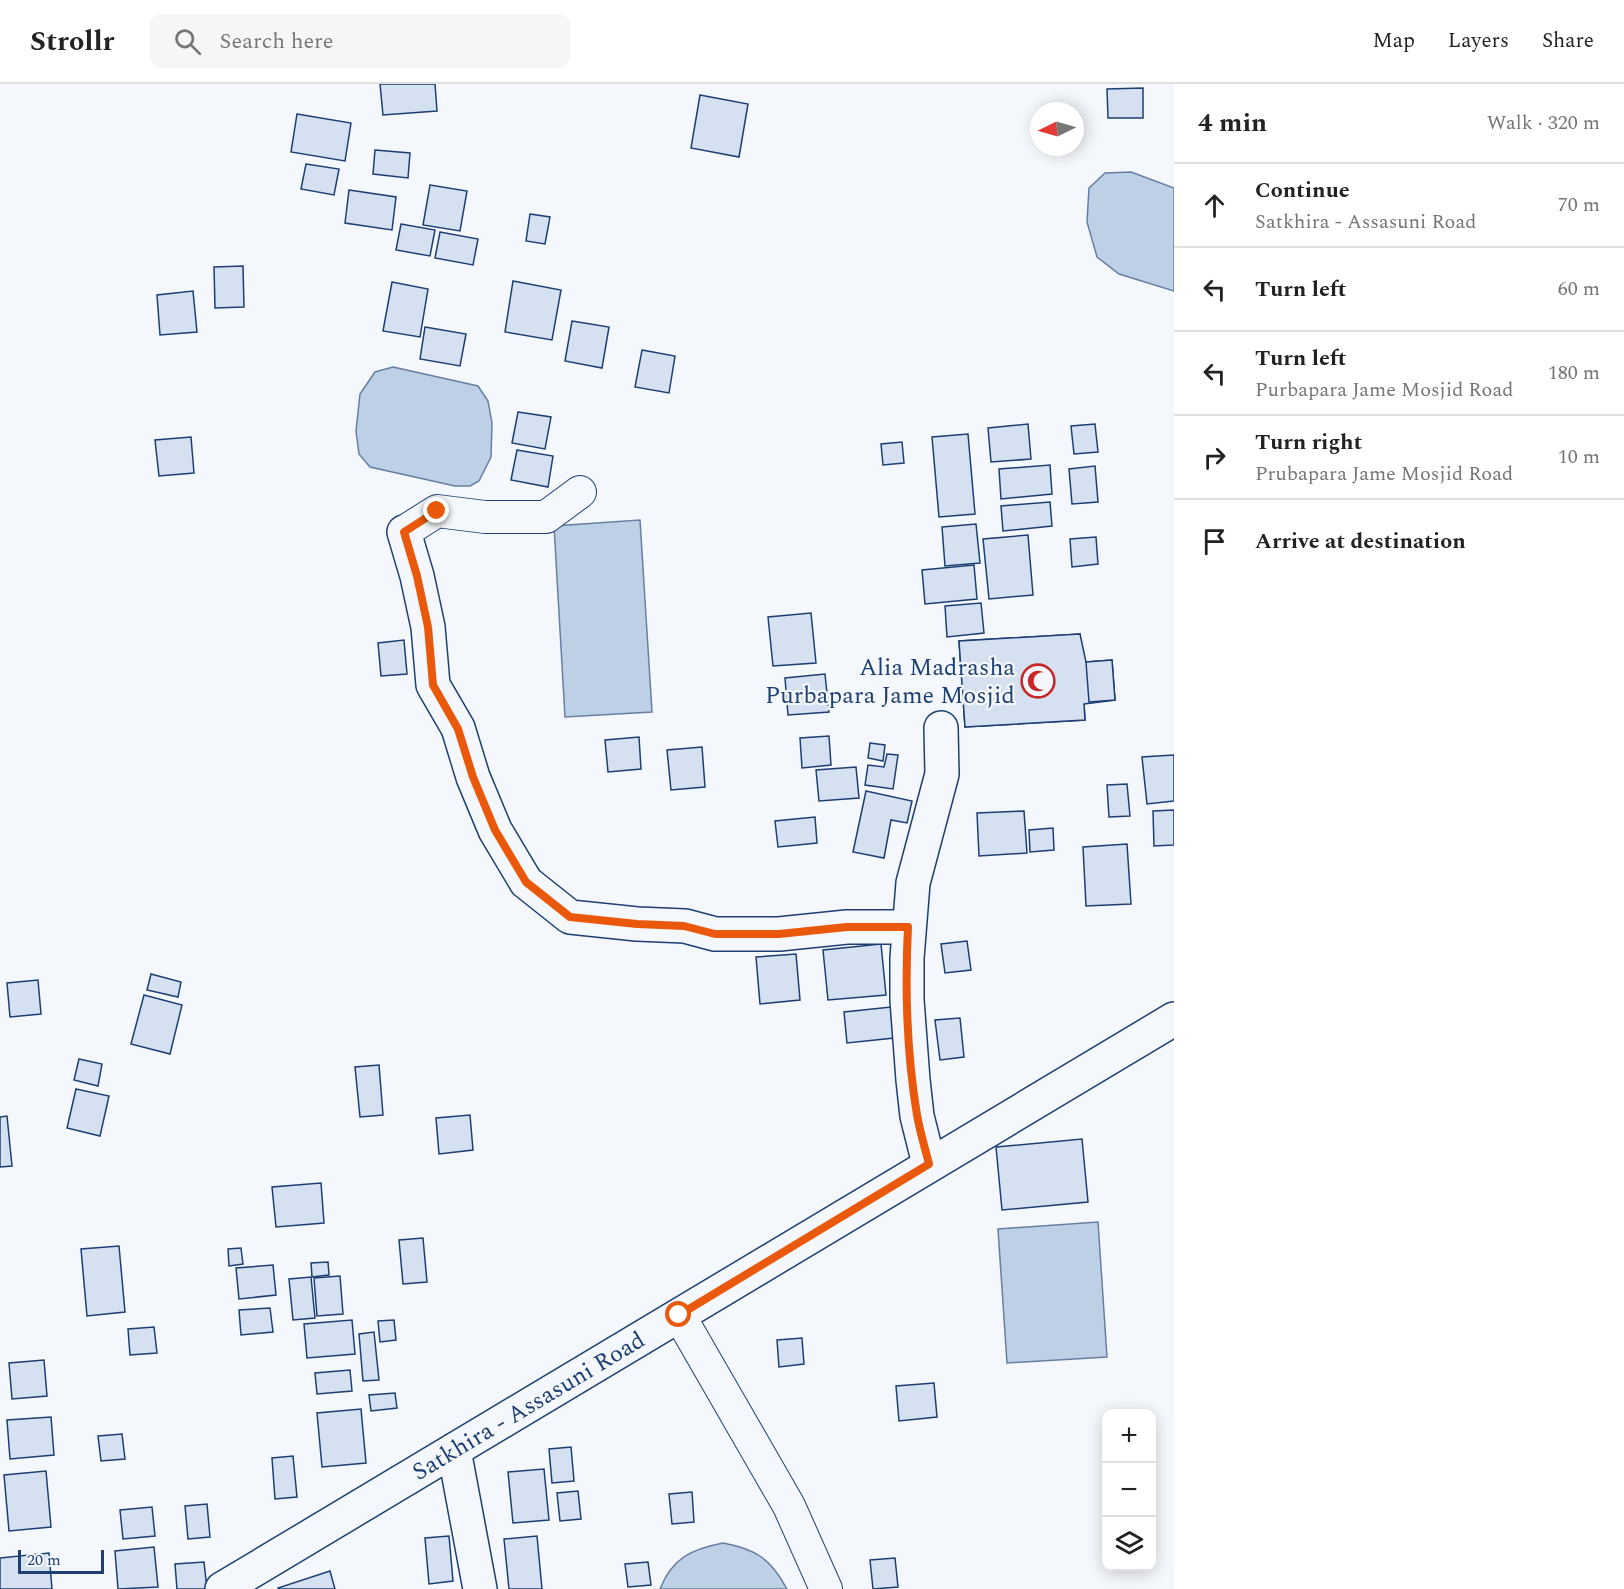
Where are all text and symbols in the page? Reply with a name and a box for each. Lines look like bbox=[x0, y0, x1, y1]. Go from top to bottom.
search box bbox=[150, 14, 570, 68]
text: Strollr bbox=[30, 20, 114, 63]
icon: search bbox=[171, 25, 204, 58]
text: Search here bbox=[219, 25, 333, 58]
text: Map bbox=[1373, 25, 1415, 57]
text: Layers bbox=[1448, 25, 1509, 57]
text: Share bbox=[1542, 25, 1594, 57]
north arrow bbox=[1030, 102, 1084, 156]
text: 4 min bbox=[1198, 103, 1267, 143]
text: Walk · 320 m bbox=[1487, 108, 1600, 138]
text: Continue bbox=[1255, 174, 1350, 207]
icon: ahead bbox=[1198, 189, 1231, 222]
text: 70 m bbox=[1558, 190, 1600, 220]
text: Satkhira - Assasuni Road bbox=[1255, 207, 1476, 237]
icon: left bbox=[1198, 273, 1231, 306]
text: Turn left bbox=[1255, 273, 1347, 306]
text: 60 m bbox=[1558, 274, 1600, 304]
text: Turn left bbox=[1255, 342, 1347, 375]
icon: left bbox=[1198, 357, 1231, 390]
text: 180 m bbox=[1548, 358, 1600, 388]
text: Purbapara Jame Mosjid Road bbox=[1255, 375, 1513, 405]
text: Turn right bbox=[1255, 426, 1362, 459]
icon: right bbox=[1198, 441, 1231, 474]
text: 10 m bbox=[1558, 442, 1600, 472]
text: Prubapara Jame Mosjid Road bbox=[1255, 459, 1513, 489]
route end bbox=[423, 497, 449, 523]
icon: arrive bbox=[1198, 525, 1231, 558]
text: Arrive at destination bbox=[1255, 525, 1466, 558]
place label: Alia Madrasha Purbapara Jame Mosjid bbox=[765, 650, 1015, 714]
mosque icon: Alia Madrasha Purbapara Jame Mosjid bbox=[1020, 663, 1056, 699]
route start bbox=[665, 1301, 691, 1327]
street label: Satkhira - Assasuni Road bbox=[405, 1323, 652, 1490]
map controls bbox=[1102, 1409, 1156, 1571]
button: + bbox=[1102, 1409, 1156, 1463]
button: − bbox=[1102, 1463, 1156, 1517]
button: layers bbox=[1102, 1517, 1156, 1571]
scale bar bbox=[18, 1547, 104, 1574]
text: 20 m bbox=[27, 1548, 61, 1572]

